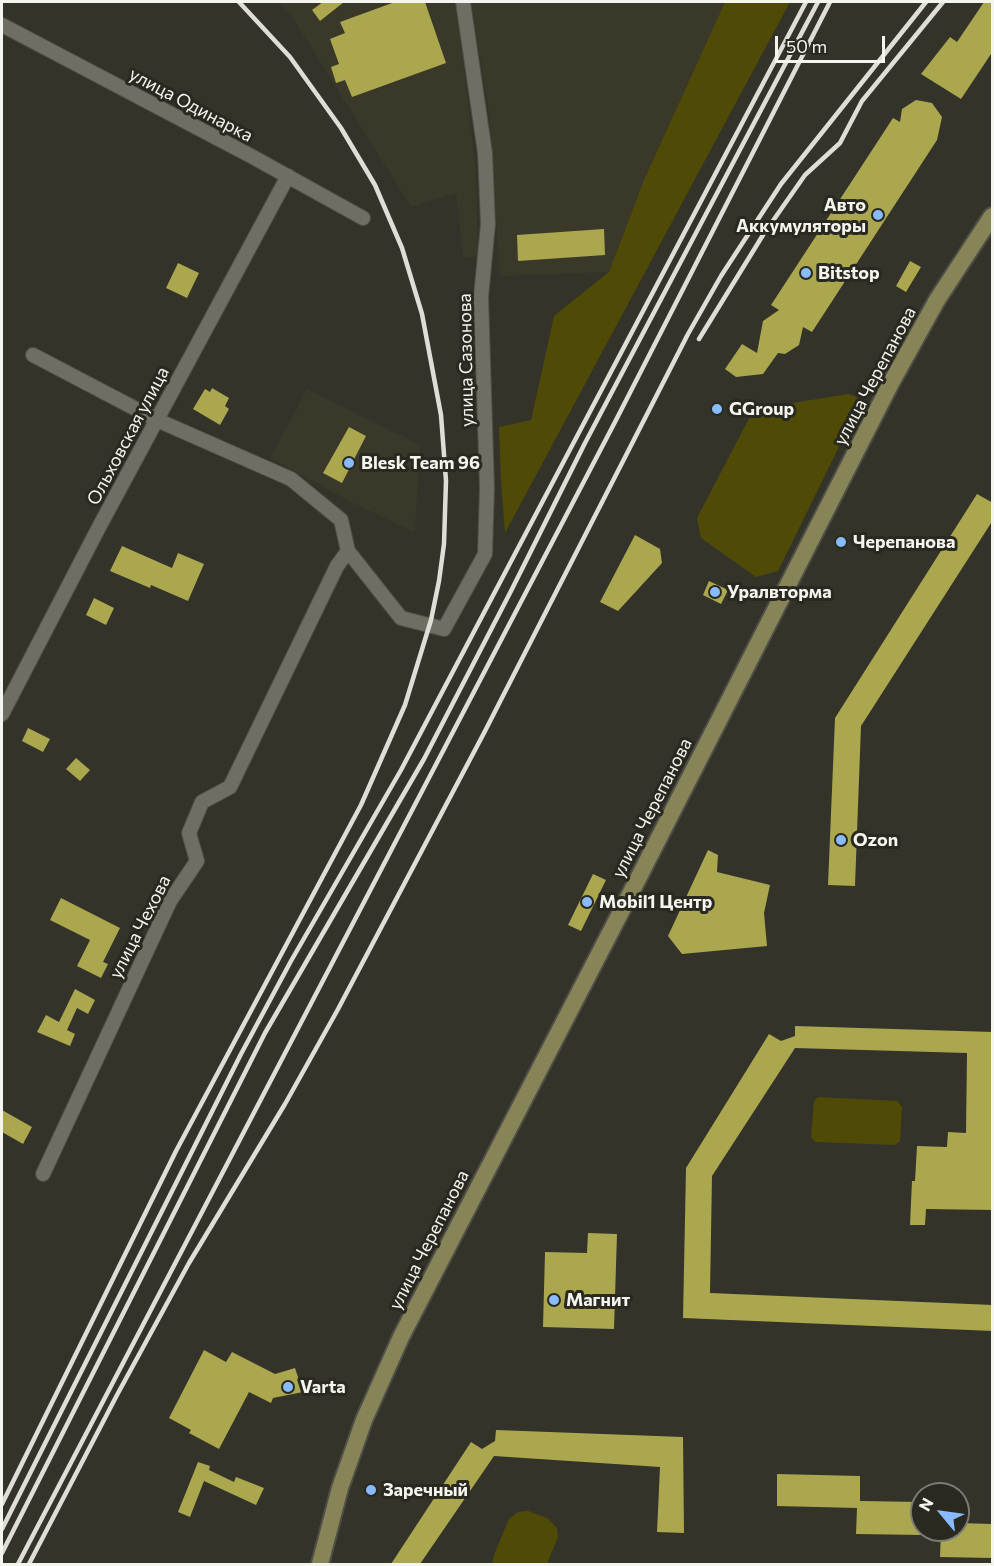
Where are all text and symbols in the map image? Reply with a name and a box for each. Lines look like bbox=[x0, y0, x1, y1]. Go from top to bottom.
scale bar bbox=[778, 24, 888, 62]
text: 50 m bbox=[786, 35, 827, 57]
street label: улица Одинарка bbox=[125, 63, 257, 147]
place label: Авто Аккумуляторы bbox=[736, 194, 866, 236]
marker: Авто Аккумуляторы bbox=[871, 208, 885, 222]
place label: Bitstop bbox=[818, 262, 880, 284]
marker: Bitstop bbox=[799, 266, 813, 280]
street label: улица Сазонова bbox=[454, 293, 478, 427]
street label: улица Черепанова bbox=[829, 303, 921, 449]
street label: Ольховская улица bbox=[82, 363, 174, 509]
place label: GGroup bbox=[729, 398, 794, 420]
marker: GGroup bbox=[710, 402, 724, 416]
place label: Blesk Team 96 bbox=[361, 452, 480, 474]
marker: Blesk Team 96 bbox=[342, 456, 356, 470]
place label: Черепанова bbox=[853, 531, 955, 553]
marker: Черепанова bbox=[834, 535, 848, 549]
place label: Уралвторма bbox=[727, 581, 832, 603]
marker: Уралвторма bbox=[708, 585, 722, 599]
street label: улица Черепанова bbox=[607, 735, 697, 881]
place label: Ozon bbox=[853, 829, 898, 851]
marker: Ozon bbox=[834, 833, 848, 847]
street label: улица Чехова bbox=[105, 872, 175, 982]
place label: Mobil1 Центр bbox=[599, 891, 712, 913]
marker: Mobil1 Центр bbox=[580, 895, 594, 909]
street label: улица Черепанова bbox=[384, 1167, 474, 1313]
place label: Магнит bbox=[566, 1289, 630, 1311]
marker: Магнит bbox=[547, 1293, 561, 1307]
place label: Varta bbox=[300, 1376, 346, 1398]
marker: Varta bbox=[281, 1380, 295, 1394]
place label: Заречный bbox=[383, 1479, 468, 1501]
north arrow bbox=[910, 1482, 970, 1542]
marker: Заречный bbox=[364, 1483, 378, 1497]
text: N bbox=[914, 1494, 937, 1514]

